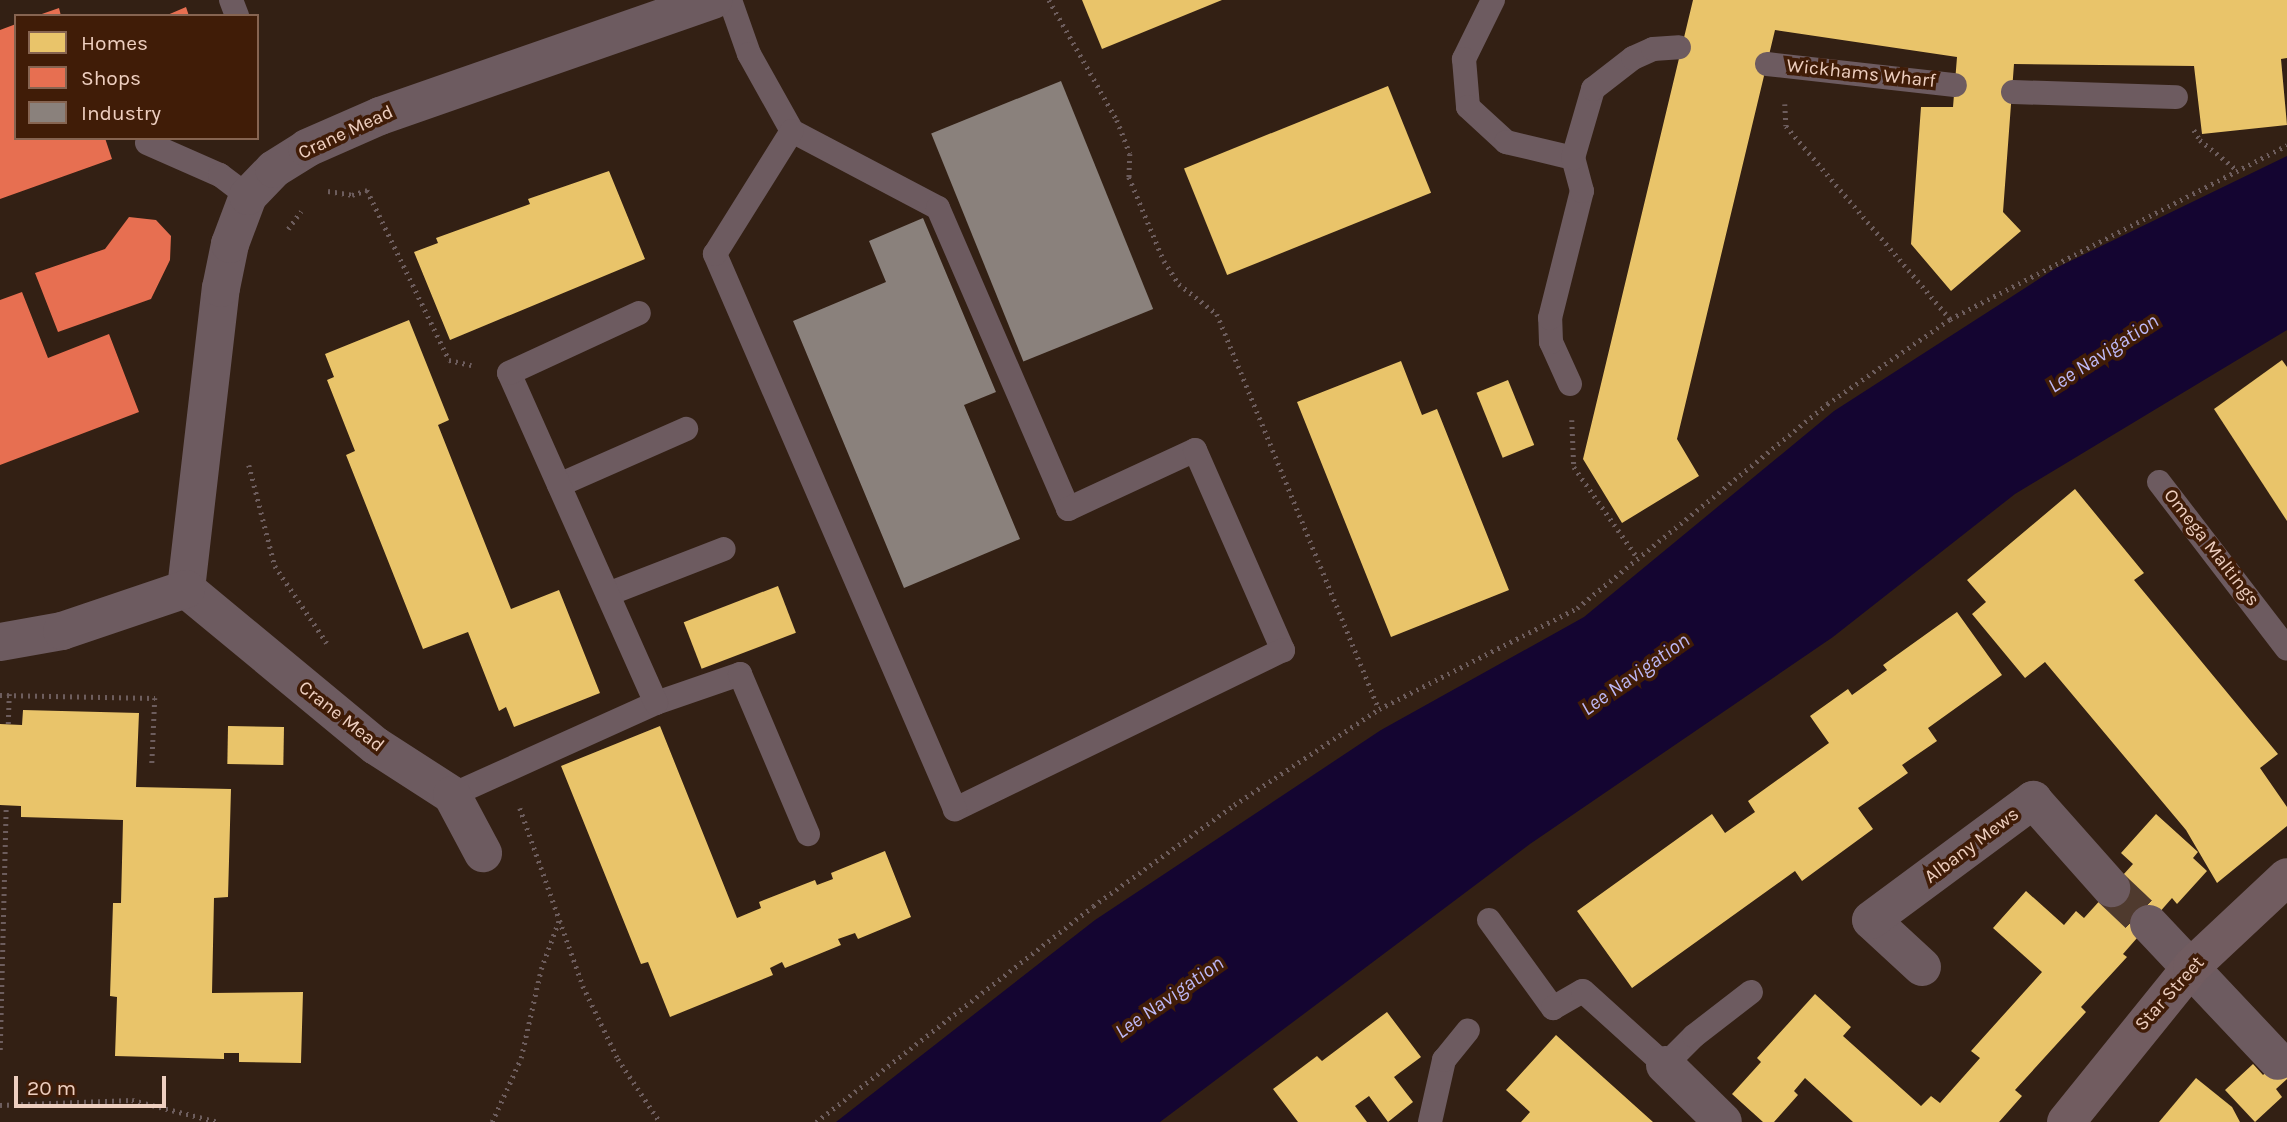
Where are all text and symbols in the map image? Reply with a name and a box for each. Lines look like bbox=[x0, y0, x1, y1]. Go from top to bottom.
legend bbox=[14, 14, 259, 140]
text: Homes bbox=[81, 31, 148, 55]
street label: Wickhams Wharf bbox=[1785, 55, 1937, 93]
text: Shops bbox=[81, 66, 141, 90]
text: Industry bbox=[81, 101, 161, 125]
street label: Crane Mead bbox=[295, 101, 397, 165]
water label: Lee Navigation bbox=[2043, 308, 2163, 398]
street label: Omega Maltings bbox=[2158, 485, 2264, 611]
water label: Lee Navigation bbox=[1576, 627, 1694, 721]
street label: Crane Mead bbox=[294, 677, 388, 757]
street label: Albany Mews bbox=[1920, 803, 2024, 889]
water label: Lee Navigation bbox=[1110, 950, 1228, 1044]
street label: Star Street bbox=[2131, 952, 2209, 1036]
scale bar bbox=[18, 1062, 170, 1106]
text: 20 m bbox=[27, 1076, 76, 1100]

